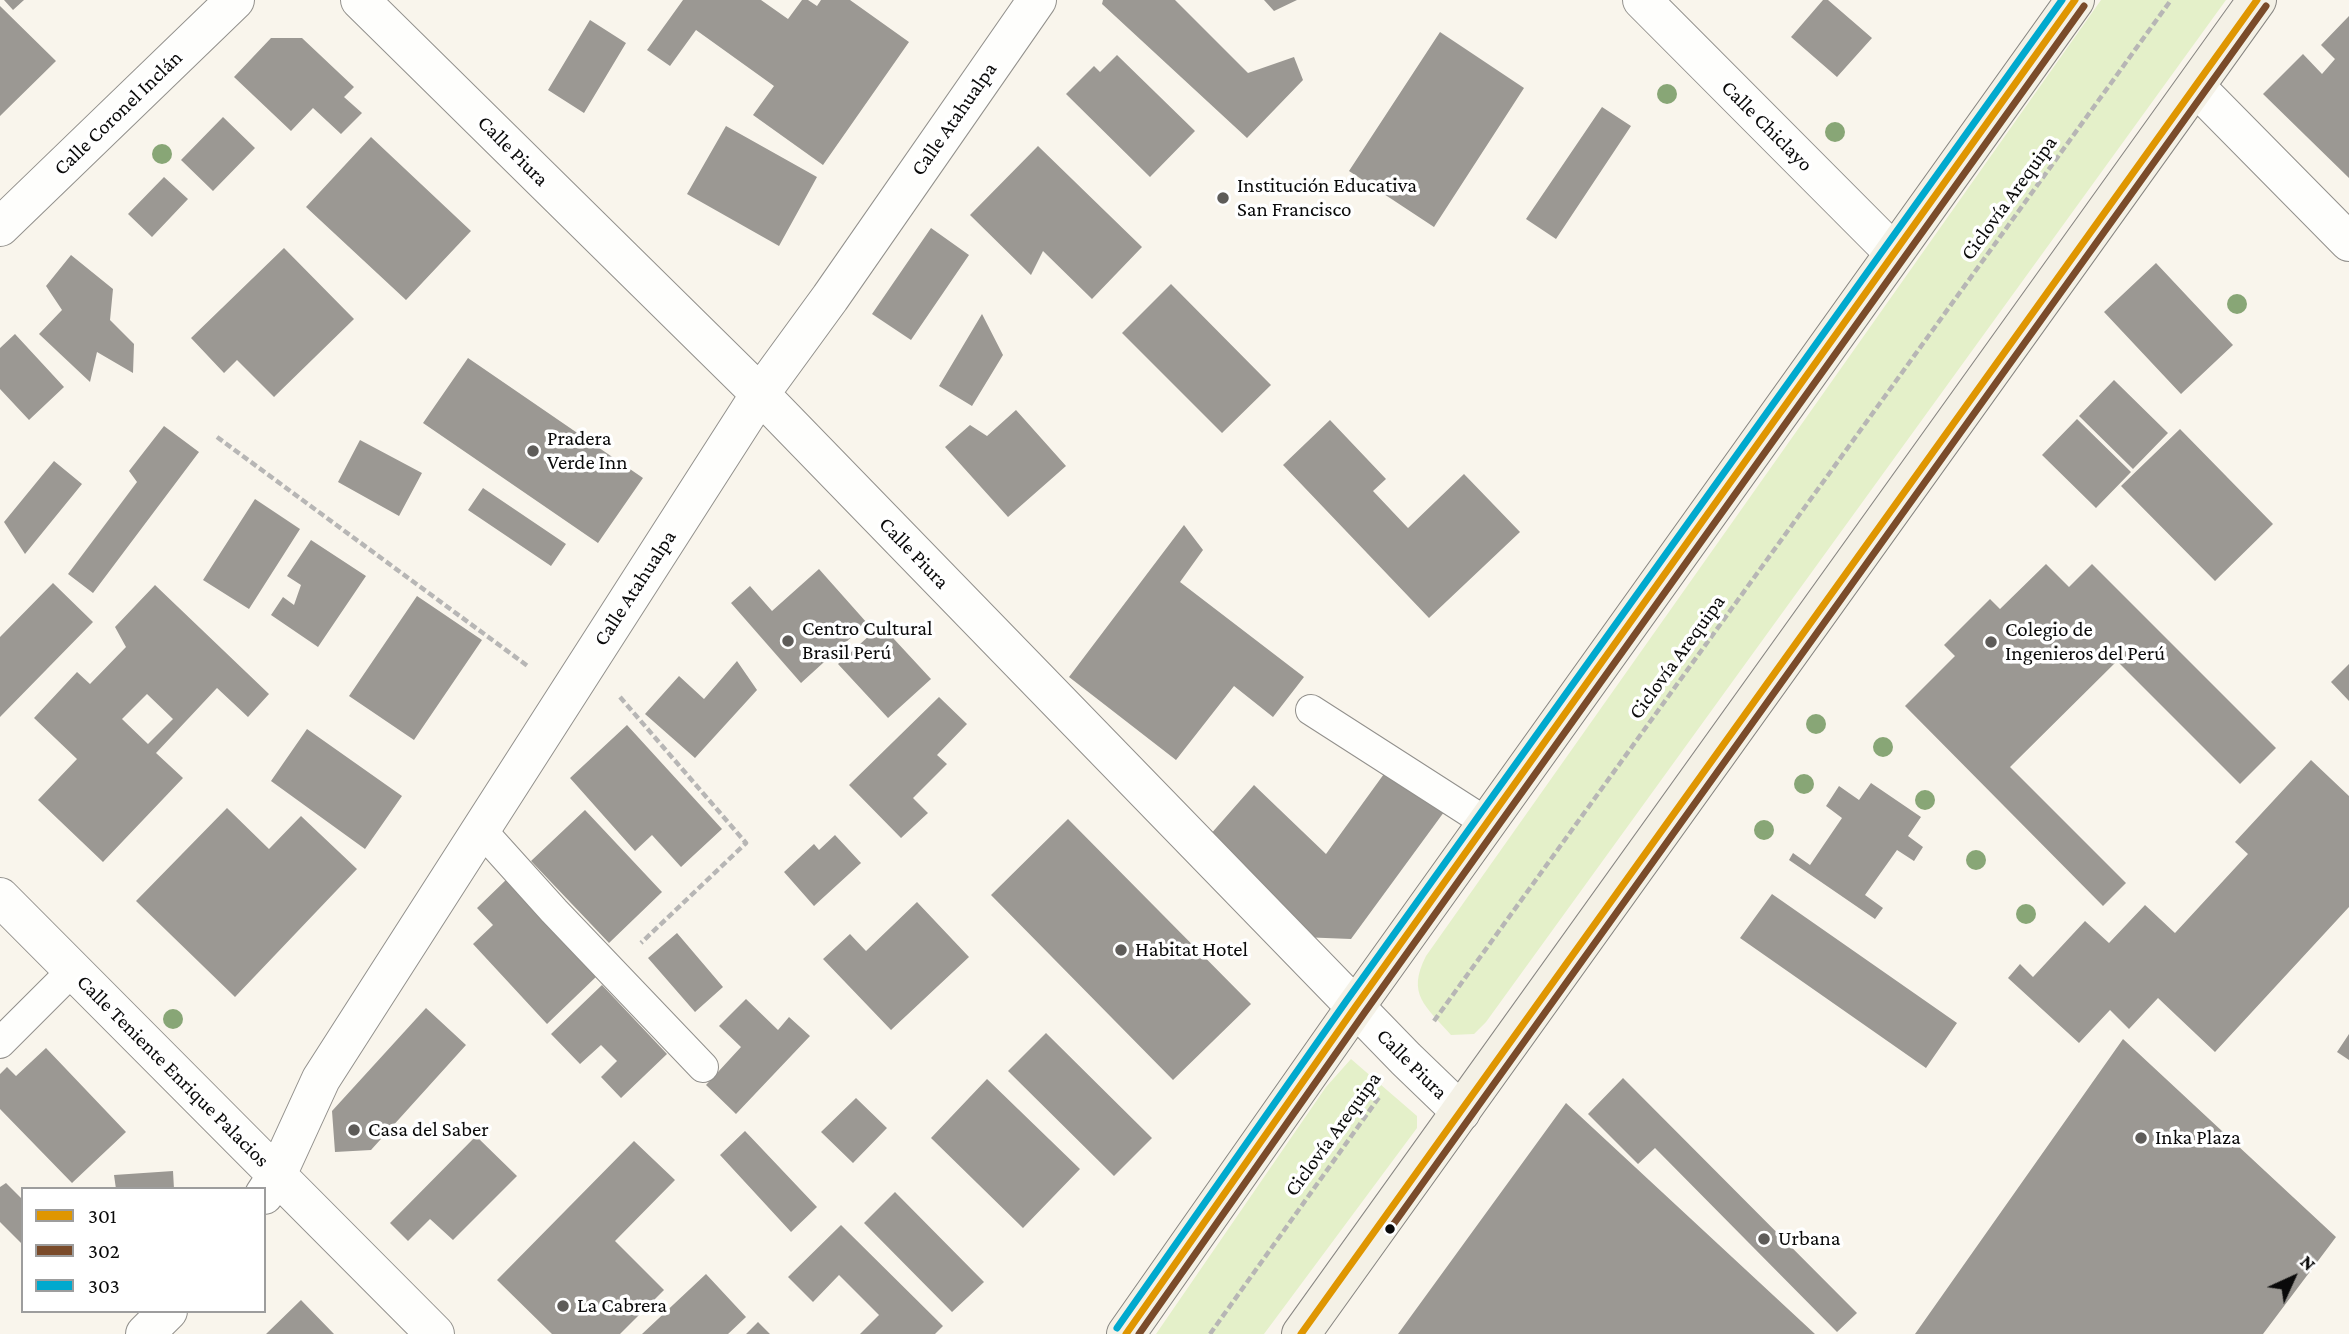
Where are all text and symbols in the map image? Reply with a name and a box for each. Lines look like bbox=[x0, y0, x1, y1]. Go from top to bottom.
street label: Calle Coronel Inclán bbox=[48, 45, 188, 181]
street label: Calle Atahualpa bbox=[906, 57, 1002, 181]
street label: Calle Chiclayo bbox=[1716, 75, 1818, 177]
street label: Calle Piura bbox=[472, 110, 554, 192]
street label: Ciclovía Arequipa bbox=[1955, 131, 2063, 265]
place label: Institución Educativa San Francisco bbox=[1237, 173, 1417, 223]
marker: Institución Educativa San Francisco bbox=[1215, 190, 1231, 206]
place label: Pradera Verde Inn bbox=[547, 426, 627, 476]
marker: Pradera Verde Inn bbox=[525, 443, 541, 459]
street label: Calle Piura bbox=[874, 512, 954, 594]
street label: Calle Atahualpa bbox=[588, 525, 682, 651]
street label: Ciclovía Arequipa bbox=[1623, 590, 1731, 724]
place label: Centro Cultural Brasil Perú bbox=[802, 616, 932, 666]
place label: Colegio de Ingenieros del Perú bbox=[2005, 617, 2165, 667]
marker: Centro Cultural Brasil Perú bbox=[780, 633, 796, 649]
marker: Colegio de Ingenieros del Perú bbox=[1983, 634, 1999, 650]
place label: Habitat Hotel bbox=[1135, 937, 1248, 963]
marker: Habitat Hotel bbox=[1113, 942, 1129, 958]
street label: Calle Teniente Enrique Palacios bbox=[71, 969, 275, 1173]
street label: Calle Piura bbox=[1371, 1023, 1453, 1105]
street label: Ciclovía Arequipa bbox=[1279, 1067, 1387, 1201]
place label: Casa del Saber bbox=[368, 1117, 489, 1143]
marker: Casa del Saber bbox=[346, 1122, 362, 1138]
place label: Inka Plaza bbox=[2155, 1125, 2241, 1151]
marker: Inka Plaza bbox=[2133, 1130, 2149, 1146]
legend bbox=[21, 1187, 266, 1313]
text: 301 bbox=[88, 1204, 117, 1228]
unlabelled marker bbox=[1383, 1222, 1397, 1236]
place label: Urbana bbox=[1778, 1226, 1840, 1252]
marker: Urbana bbox=[1756, 1231, 1772, 1247]
text: 302 bbox=[88, 1239, 120, 1263]
north arrow bbox=[2258, 1243, 2328, 1313]
text: N bbox=[2296, 1251, 2320, 1275]
text: 303 bbox=[88, 1274, 120, 1298]
place label: La Cabrera bbox=[577, 1293, 667, 1319]
marker: La Cabrera bbox=[555, 1298, 571, 1314]

